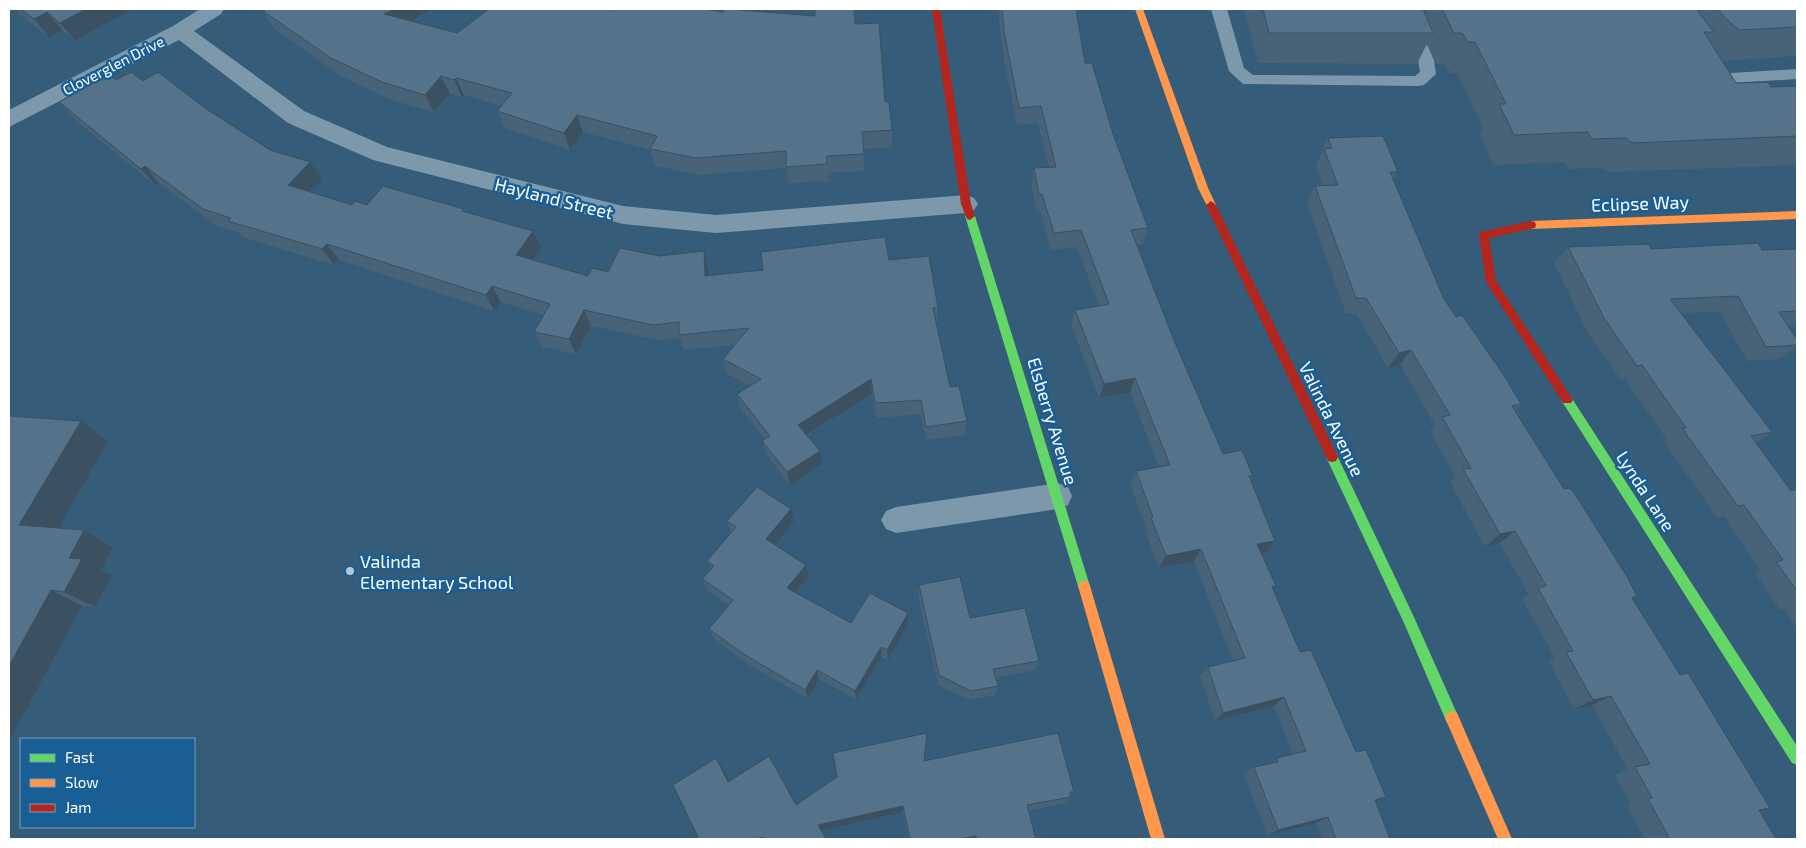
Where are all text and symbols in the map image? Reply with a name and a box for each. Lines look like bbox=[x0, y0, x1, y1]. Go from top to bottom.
street label: Cloverglen Drive bbox=[59, 32, 167, 98]
street label: Hayland Street bbox=[492, 173, 616, 223]
street label: Eclipse Way bbox=[1591, 190, 1690, 216]
street label: Elsberry Avenue bbox=[1023, 355, 1083, 487]
street label: Valinda Avenue bbox=[1295, 358, 1369, 480]
street label: Lynda Lane bbox=[1612, 447, 1680, 535]
place label: Valinda Elementary School bbox=[360, 550, 514, 593]
marker: Valinda Elementary School bbox=[344, 565, 356, 577]
legend bbox=[20, 738, 195, 828]
text: Fast bbox=[65, 748, 95, 766]
text: Slow bbox=[65, 773, 99, 791]
text: Jam bbox=[65, 798, 91, 816]

